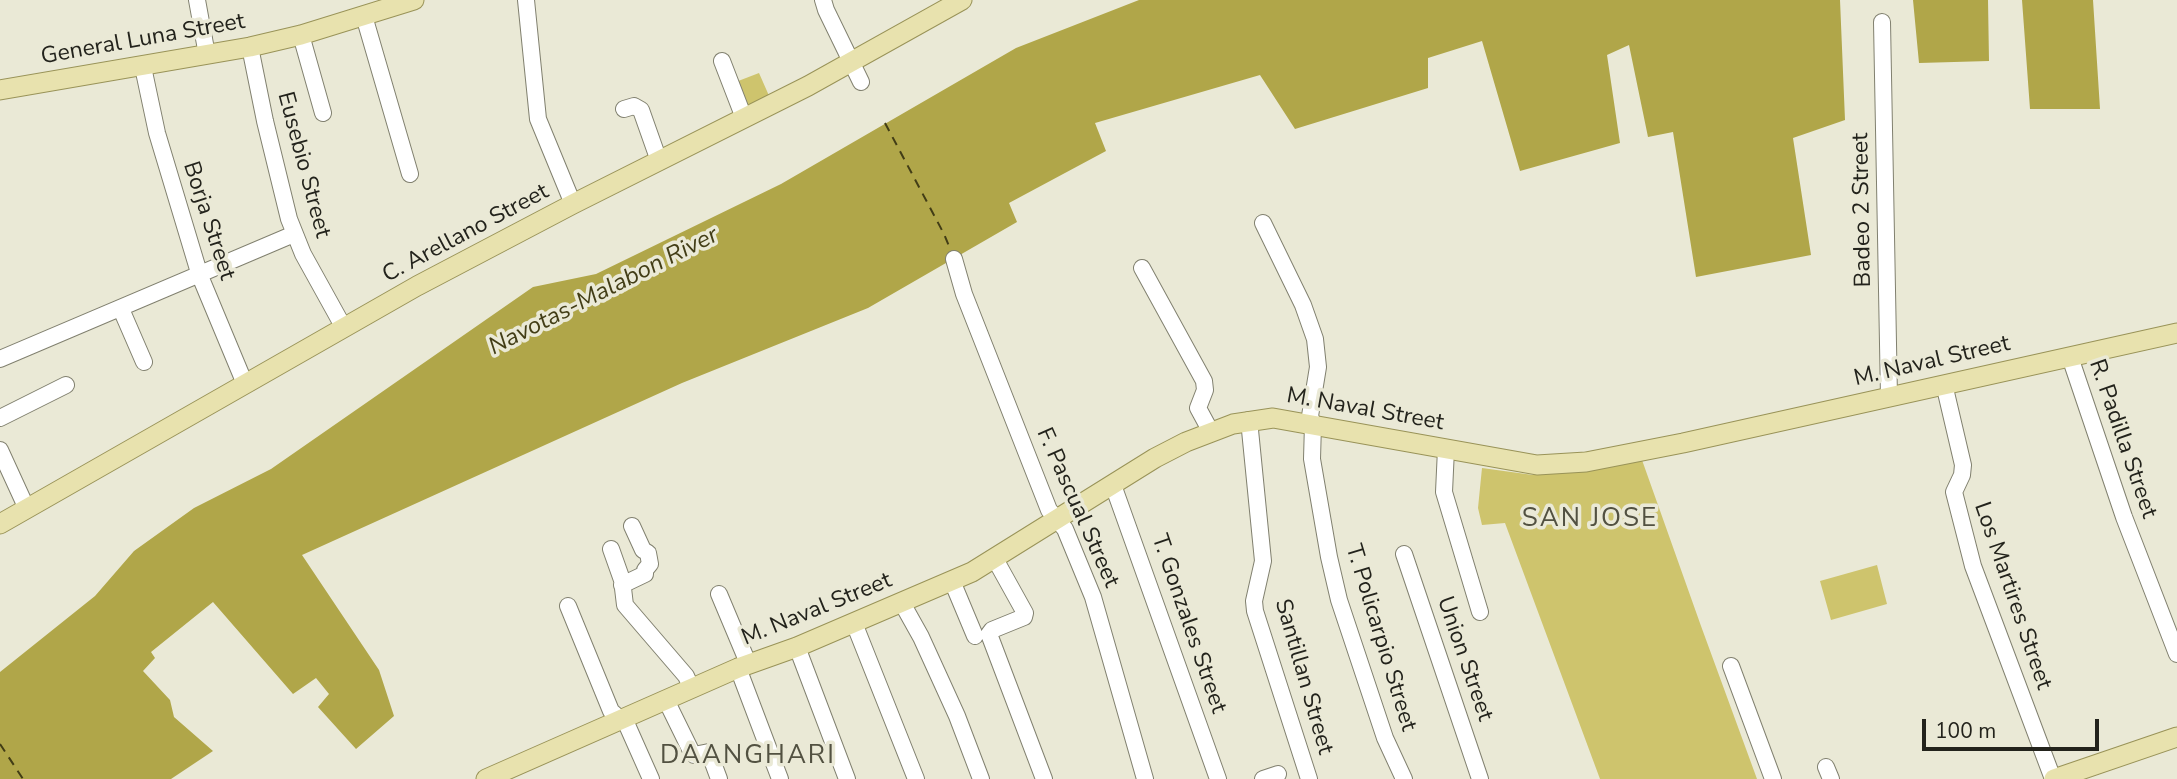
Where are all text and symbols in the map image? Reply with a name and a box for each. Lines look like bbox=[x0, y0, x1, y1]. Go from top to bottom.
street label: General Luna Street bbox=[39, 8, 247, 72]
street label: Eusebio Street bbox=[270, 89, 336, 241]
street label: Badeo 2 Street bbox=[1848, 132, 1878, 288]
street label: Borja Street bbox=[176, 158, 240, 284]
street label: C. Arellano Street bbox=[378, 179, 554, 289]
water label: Navotas-Malabon River bbox=[484, 222, 724, 362]
street label: M. Naval Street bbox=[1851, 331, 2013, 393]
street label: R. Padilla Street bbox=[2082, 356, 2162, 522]
street label: M. Naval Street bbox=[1284, 383, 1446, 437]
street label: F. Pascual Street bbox=[1029, 424, 1125, 592]
street label: Los Martires Street bbox=[1967, 499, 2057, 693]
district label: SAN JOSE bbox=[1523, 504, 1657, 536]
street label: T. Gonzales Street bbox=[1144, 531, 1232, 717]
street label: T. Policarpio Street bbox=[1338, 541, 1422, 735]
street label: M. Naval Street bbox=[738, 567, 896, 653]
street label: Union Street bbox=[1430, 593, 1498, 725]
street label: Santillan Street bbox=[1268, 596, 1338, 758]
scale bar bbox=[1925, 706, 2102, 750]
text: 100 m bbox=[1935, 717, 1996, 745]
district label: DAANGHARI bbox=[661, 741, 835, 773]

